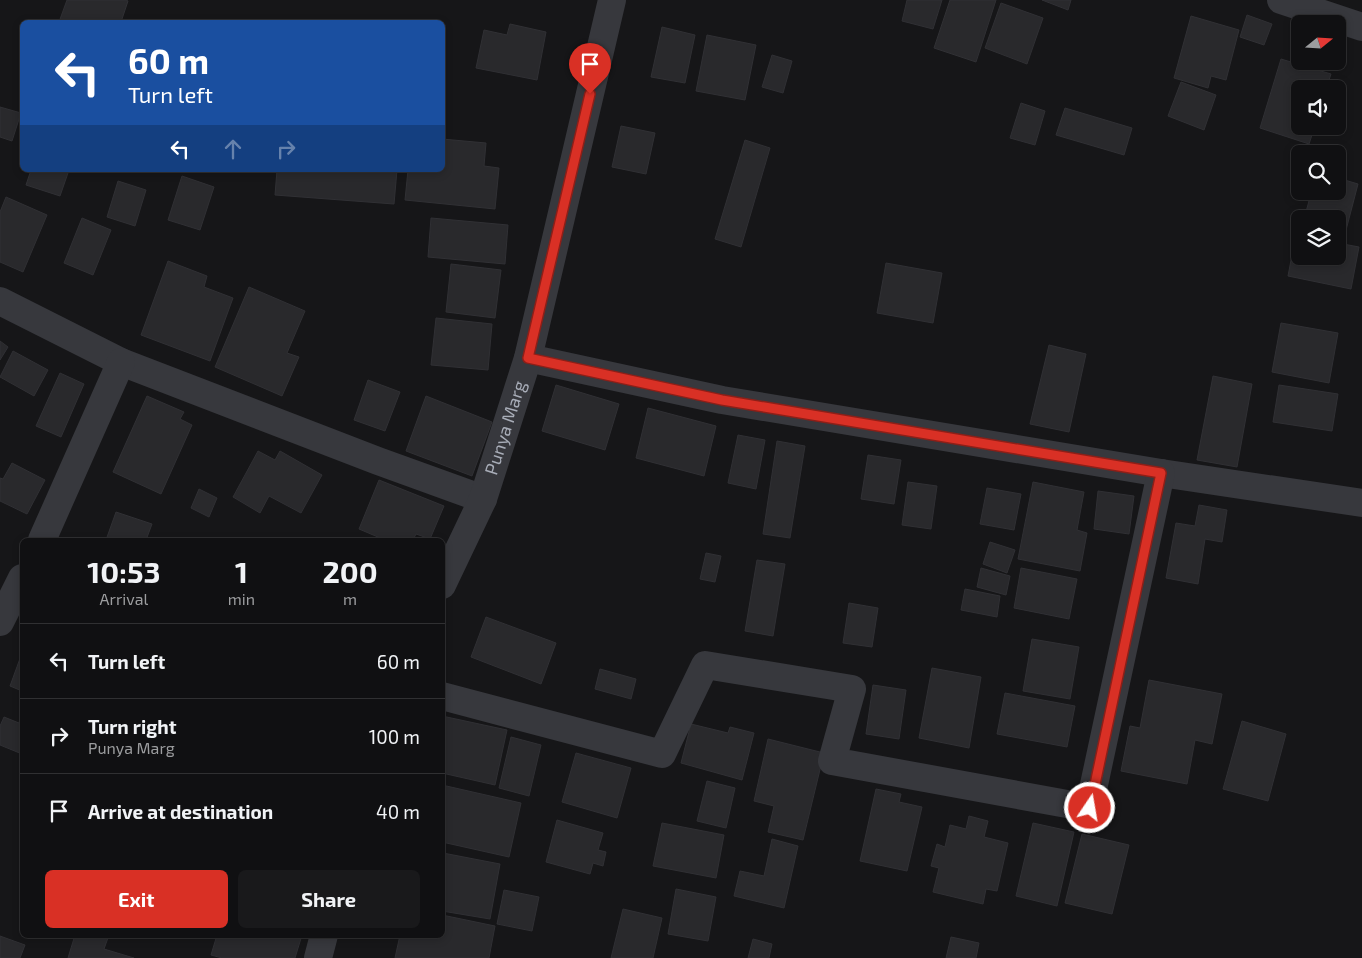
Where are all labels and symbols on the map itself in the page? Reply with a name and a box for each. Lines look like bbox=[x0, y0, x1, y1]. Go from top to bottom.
north arrow bbox=[1291, 15, 1346, 70]
pin bbox=[569, 43, 611, 94]
street label: Punya Marg bbox=[479, 378, 530, 477]
position arrow bbox=[1063, 781, 1115, 833]

